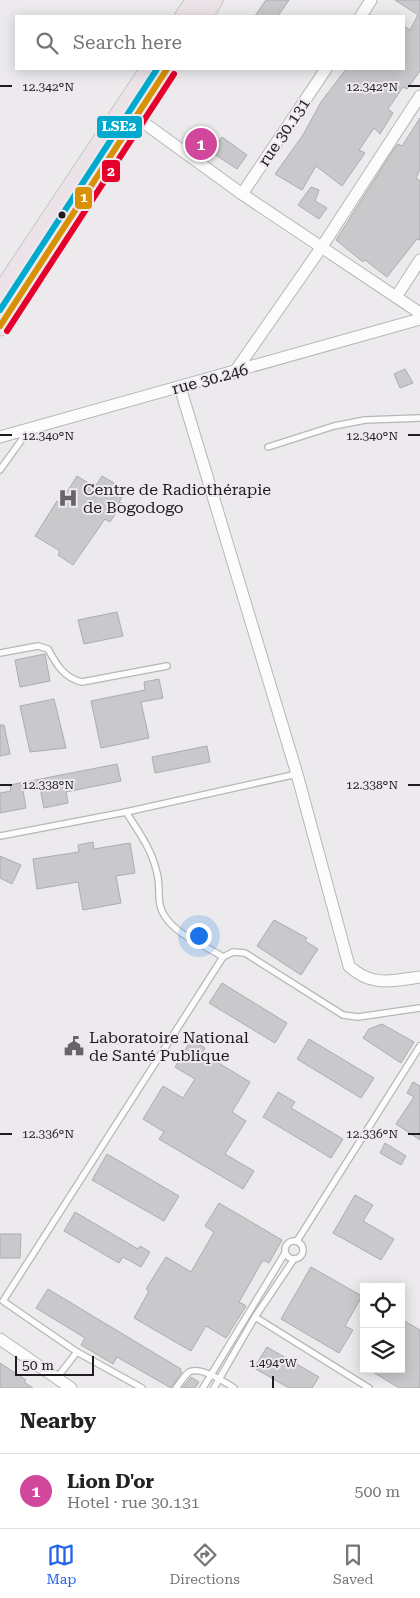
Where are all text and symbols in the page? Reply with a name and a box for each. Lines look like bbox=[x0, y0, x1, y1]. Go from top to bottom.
search box bbox=[15, 15, 405, 70]
icon: search bbox=[33, 29, 61, 57]
text: Search here bbox=[73, 31, 182, 54]
text: 12.342°N bbox=[22, 80, 74, 94]
text: 12.342°N bbox=[346, 80, 398, 94]
street label: rue 30.131 bbox=[254, 94, 314, 170]
line badge: LSE2 bbox=[96, 115, 143, 139]
text: LSE2 bbox=[102, 118, 136, 134]
pin: 1 bbox=[185, 125, 217, 163]
line badge: 2 bbox=[101, 159, 121, 183]
text: 2 bbox=[107, 163, 115, 179]
line badge: 1 bbox=[74, 186, 93, 210]
text: 1 bbox=[80, 189, 88, 205]
unlabelled marker bbox=[57, 210, 67, 220]
street label: rue 30.246 bbox=[170, 360, 250, 398]
text: 12.340°N bbox=[22, 429, 74, 443]
text: 12.340°N bbox=[346, 429, 398, 443]
place label: Centre de Radiothérapie de Bogodogo bbox=[83, 480, 271, 517]
hospital icon: Centre de Radiothérapie de Bogodogo bbox=[57, 487, 79, 509]
text: 12.338°N bbox=[22, 778, 74, 792]
text: 12.338°N bbox=[346, 778, 398, 792]
your location bbox=[186, 923, 212, 949]
place label: Laboratoire National de Santé Publique bbox=[89, 1028, 249, 1065]
public building icon: Laboratoire National de Santé Publique bbox=[63, 1035, 85, 1057]
text: 12.336°N bbox=[22, 1127, 74, 1141]
text: 12.336°N bbox=[346, 1127, 398, 1141]
map controls bbox=[360, 1283, 405, 1373]
button: locate bbox=[360, 1283, 405, 1328]
button: layers bbox=[360, 1328, 405, 1373]
scale bar bbox=[15, 1353, 94, 1376]
text: 1.494°W bbox=[249, 1356, 298, 1370]
text: 50 m bbox=[22, 1357, 54, 1373]
text: Nearby bbox=[20, 1409, 96, 1433]
text: Lion D'or bbox=[67, 1470, 154, 1493]
text: 1 bbox=[32, 1482, 40, 1501]
text: 500 m bbox=[354, 1482, 400, 1501]
text: Hotel · rue 30.131 bbox=[67, 1493, 200, 1512]
tab: Map bbox=[47, 1541, 76, 1587]
tab: Directions bbox=[169, 1541, 240, 1587]
tab: Saved bbox=[333, 1541, 374, 1587]

